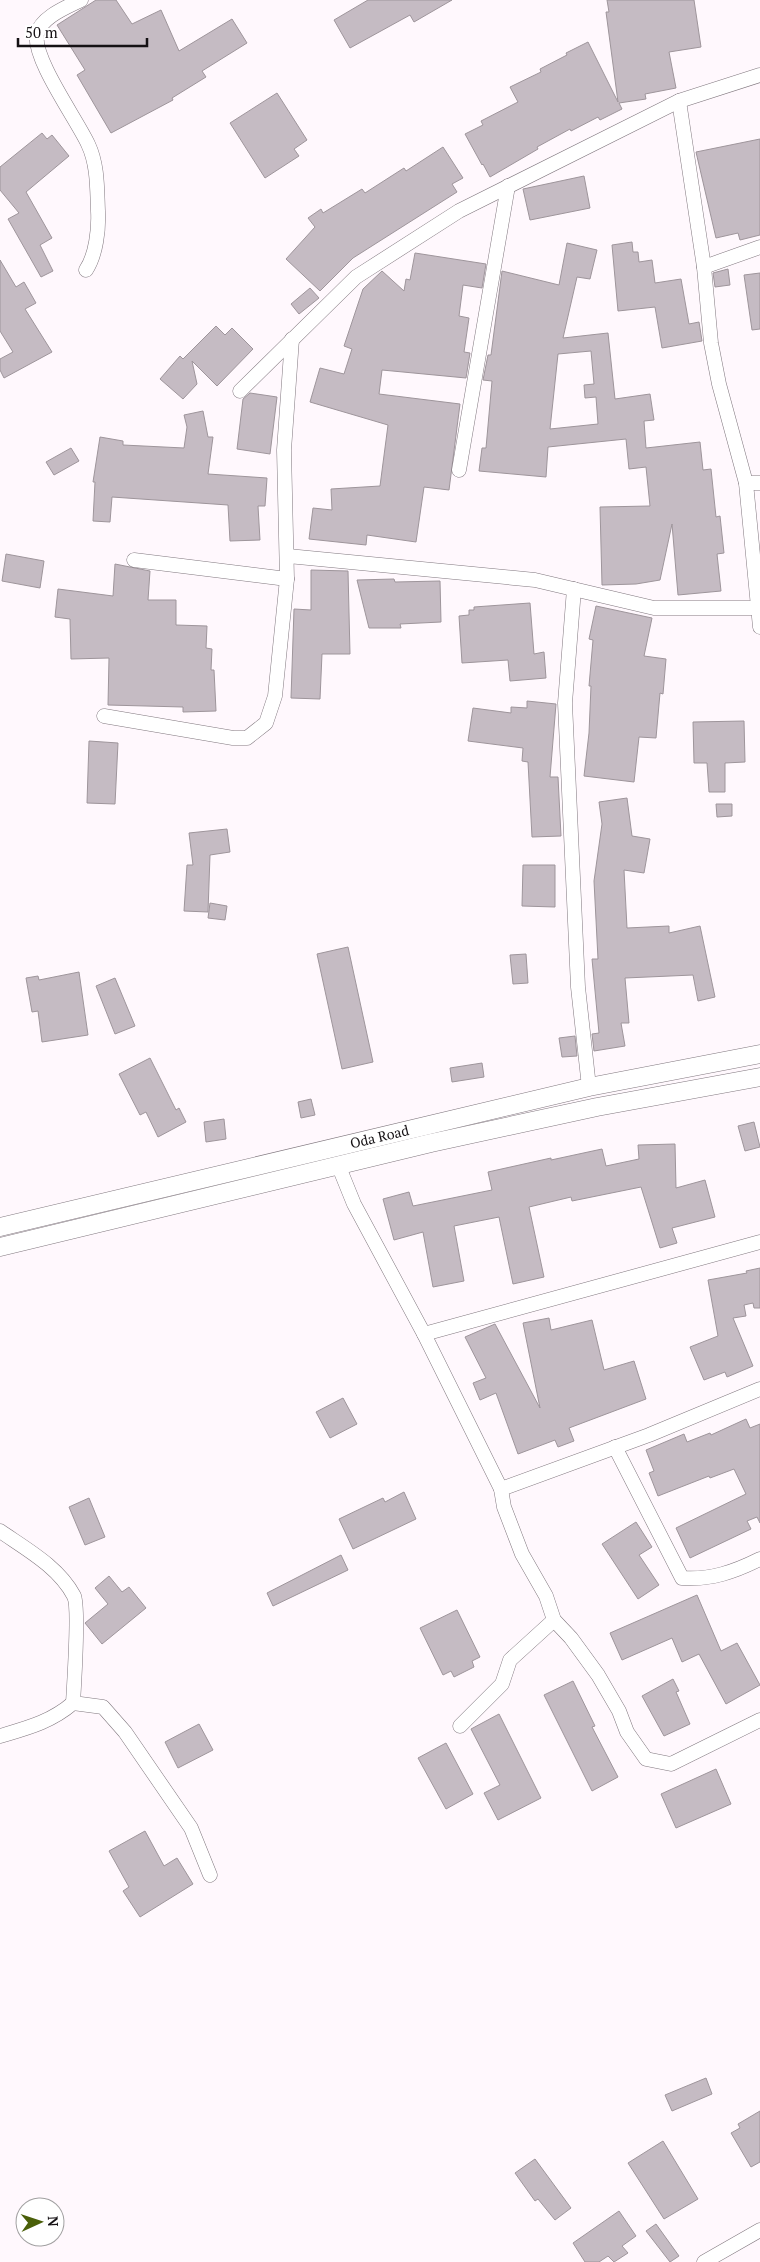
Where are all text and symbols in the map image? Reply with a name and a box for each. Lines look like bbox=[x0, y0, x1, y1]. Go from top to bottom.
scale bar bbox=[18, 15, 146, 47]
text: 50 m bbox=[25, 22, 58, 42]
street label: Oda Road bbox=[348, 1120, 411, 1152]
north arrow bbox=[15, 2197, 65, 2247]
text: N bbox=[44, 2215, 63, 2227]

